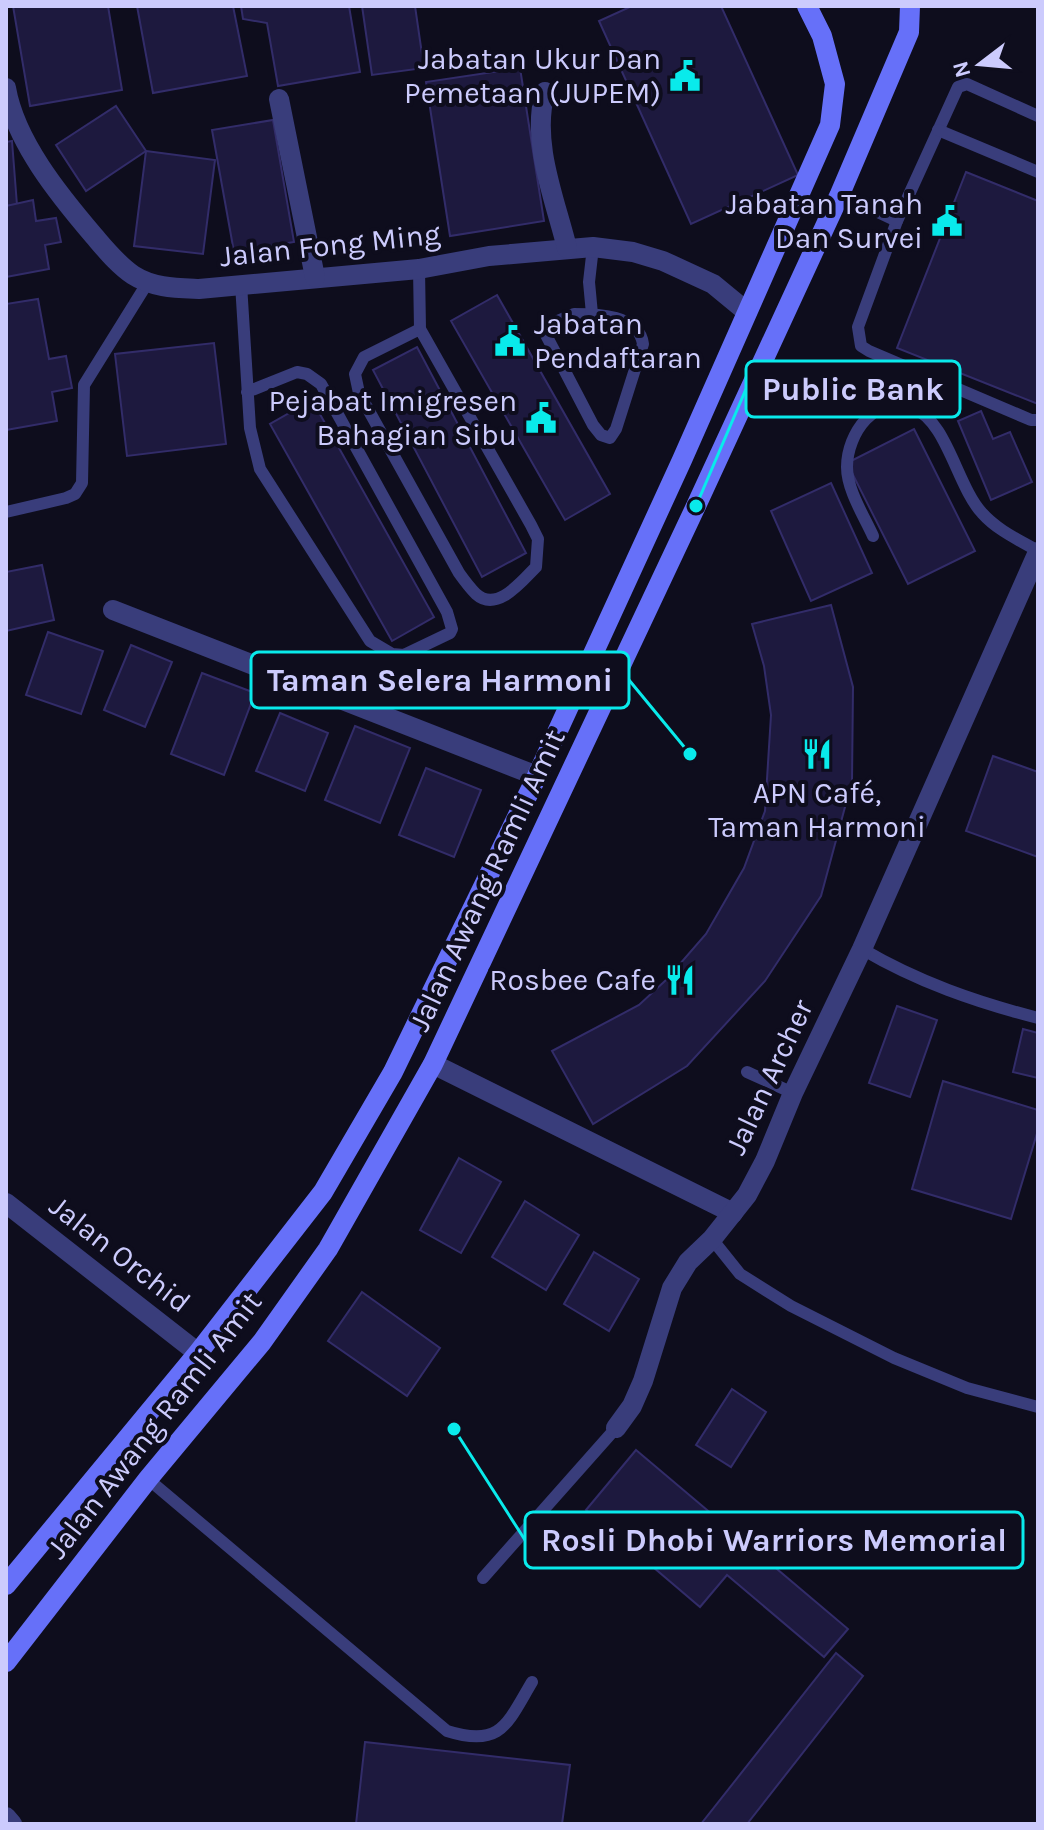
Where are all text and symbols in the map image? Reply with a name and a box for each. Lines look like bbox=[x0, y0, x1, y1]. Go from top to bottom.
north arrow bbox=[940, 24, 1020, 104]
place label: Jabatan Ukur Dan Pemetaan (JUPEM) bbox=[404, 41, 661, 111]
text: N bbox=[947, 58, 976, 80]
public building icon: Jabatan Ukur Dan Pemetaan (JUPEM) bbox=[668, 59, 702, 93]
place label: Jabatan Tanah Dan Survei bbox=[725, 186, 923, 256]
public building icon: Jabatan Tanah Dan Survei bbox=[930, 204, 964, 238]
street label: Jalan Fong Ming bbox=[218, 216, 442, 274]
place label: Jabatan Pendaftaran bbox=[534, 306, 702, 376]
public building icon: Jabatan Pendaftaran bbox=[493, 324, 527, 358]
callout: Public Bank bbox=[746, 361, 960, 417]
text: Public Bank bbox=[762, 371, 944, 408]
place label: Pejabat Imigresen Bahagian Sibu bbox=[269, 383, 517, 453]
public building icon: Pejabat Imigresen Bahagian Sibu bbox=[524, 401, 558, 435]
callout: Taman Selera Harmoni bbox=[251, 652, 629, 708]
text: Taman Selera Harmoni bbox=[267, 662, 613, 699]
street label: Jalan Awang Ramli Amit bbox=[401, 723, 573, 1037]
restaurant icon: APN Café, Taman Harmoni bbox=[800, 737, 834, 771]
place label: APN Café, Taman Harmoni bbox=[708, 775, 926, 845]
place label: Rosbee Cafe bbox=[489, 962, 656, 998]
restaurant icon: Rosbee Cafe bbox=[663, 963, 697, 997]
street label: Jalan Archer bbox=[717, 994, 821, 1160]
street label: Jalan Orchid bbox=[42, 1188, 198, 1320]
street label: Jalan Awang Ramli Amit bbox=[39, 1284, 269, 1566]
callout: Rosli Dhobi Warriors Memorial bbox=[525, 1512, 1023, 1568]
text: Rosli Dhobi Warriors Memorial bbox=[541, 1522, 1007, 1559]

